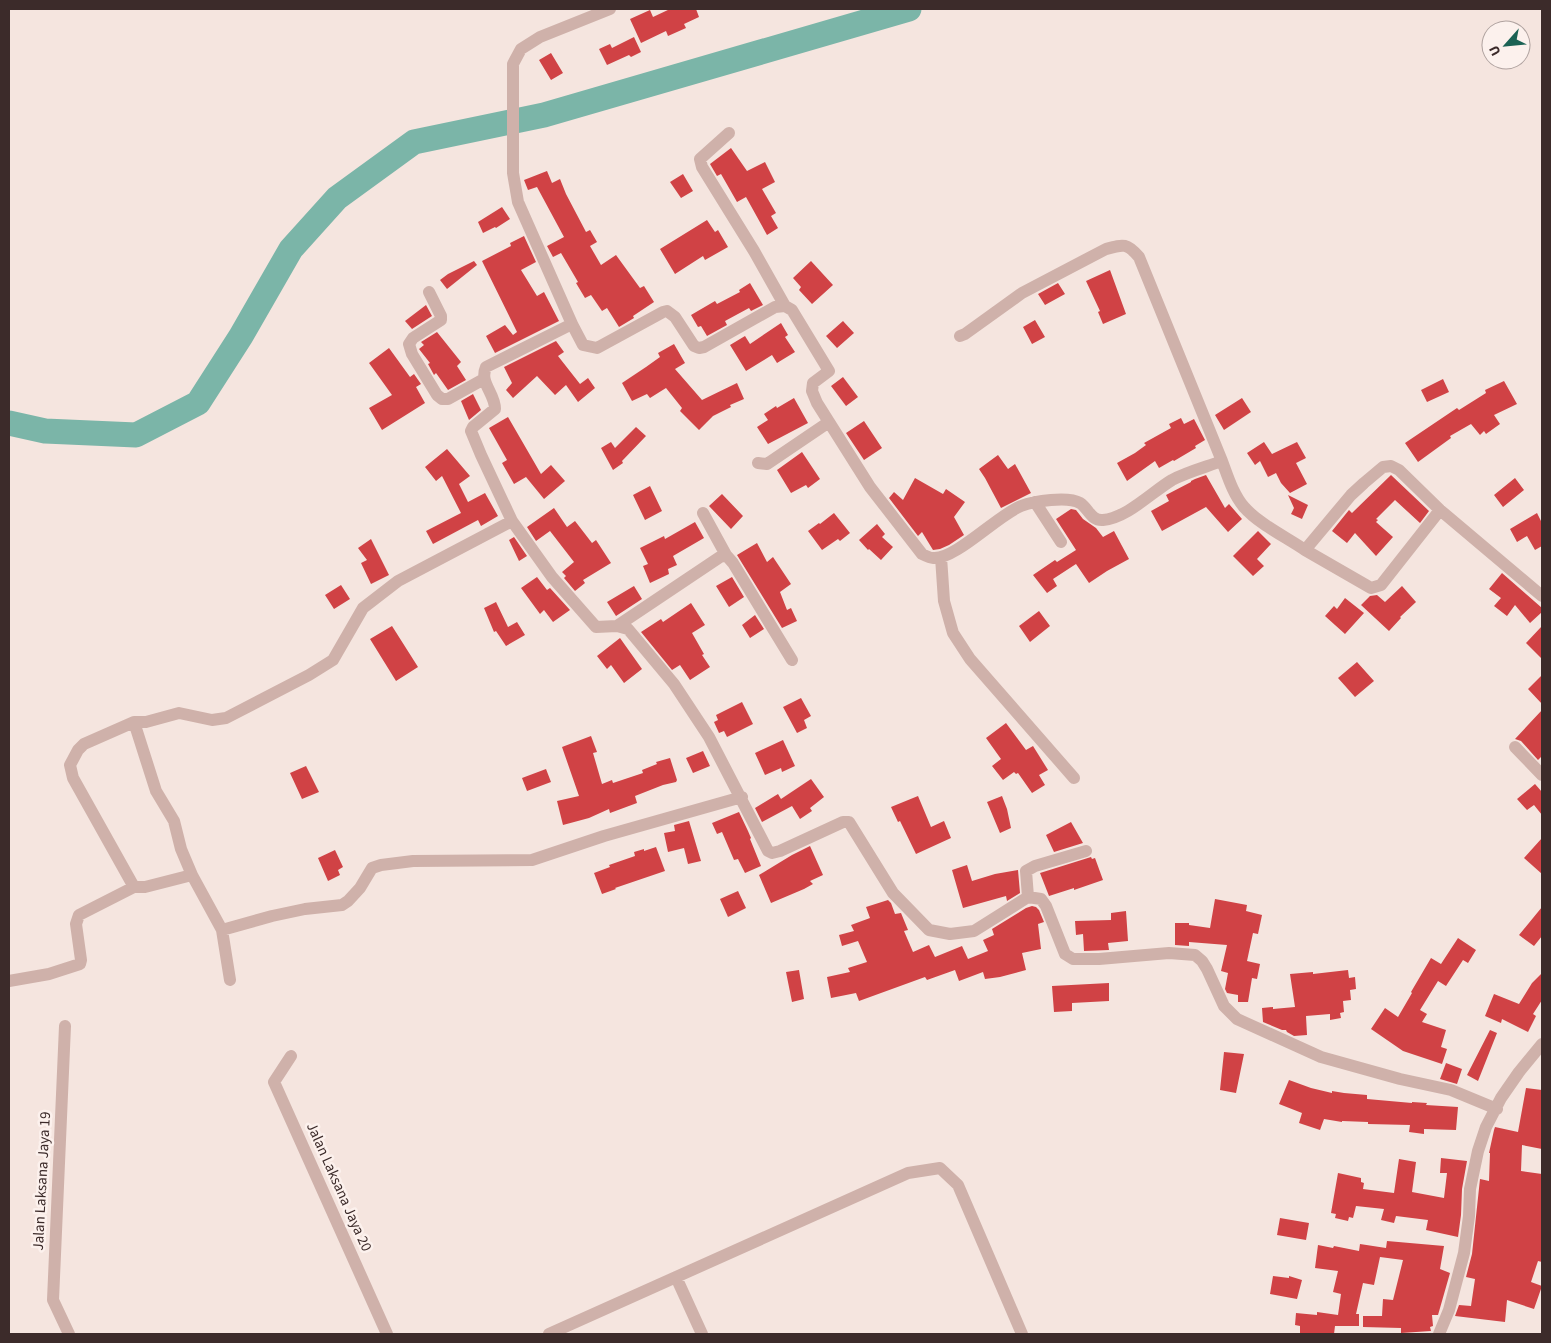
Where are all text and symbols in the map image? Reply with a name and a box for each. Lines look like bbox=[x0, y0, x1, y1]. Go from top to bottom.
north arrow bbox=[1481, 20, 1531, 70]
text: U bbox=[1484, 42, 1506, 59]
street label: Jalan Laksana Jaya 19 bbox=[28, 1111, 56, 1251]
street label: Jalan Laksana Jaya 20 bbox=[301, 1119, 377, 1255]

